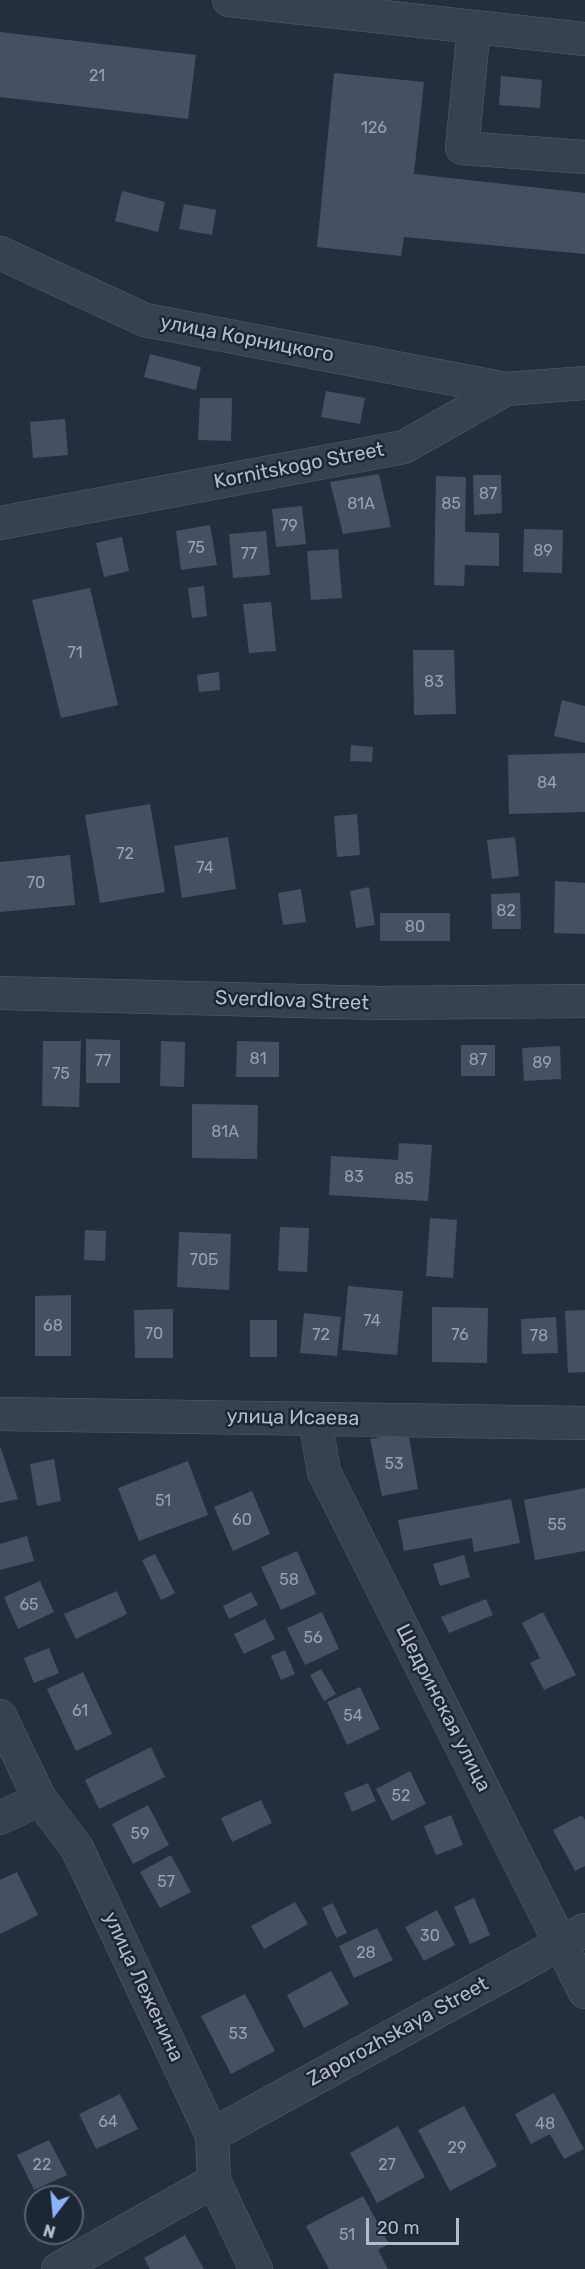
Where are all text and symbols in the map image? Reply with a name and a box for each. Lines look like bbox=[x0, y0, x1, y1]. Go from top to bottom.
house number: 21 bbox=[89, 66, 105, 86]
house number: 126 bbox=[361, 118, 387, 138]
street label: улица Корницкого bbox=[158, 310, 336, 368]
street label: Kornitskogo Street bbox=[212, 438, 386, 494]
house number: 87 bbox=[479, 484, 497, 504]
house number: 81А bbox=[347, 494, 375, 514]
house number: 85 bbox=[441, 494, 461, 514]
house number: 79 bbox=[280, 516, 298, 536]
house number: 75 bbox=[187, 538, 205, 558]
house number: 89 bbox=[533, 541, 553, 561]
house number: 77 bbox=[241, 544, 257, 564]
house number: 71 bbox=[67, 643, 83, 663]
house number: 83 bbox=[424, 672, 444, 692]
house number: 84 bbox=[537, 773, 557, 793]
house number: 72 bbox=[116, 844, 134, 864]
house number: 74 bbox=[196, 858, 214, 878]
house number: 70 bbox=[27, 873, 45, 893]
house number: 82 bbox=[496, 901, 516, 921]
house number: 80 bbox=[405, 917, 425, 937]
street label: Sverdlova Street bbox=[215, 986, 369, 1016]
house number: 81 bbox=[249, 1049, 267, 1069]
house number: 87 bbox=[469, 1050, 487, 1070]
house number: 77 bbox=[95, 1051, 111, 1071]
house number: 89 bbox=[532, 1053, 552, 1073]
house number: 75 bbox=[52, 1064, 70, 1084]
house number: 81А bbox=[211, 1122, 239, 1142]
house number: 83 bbox=[344, 1167, 364, 1187]
house number: 85 bbox=[394, 1169, 414, 1189]
house number: 70Б bbox=[190, 1250, 218, 1270]
house number: 74 bbox=[363, 1311, 381, 1331]
house number: 68 bbox=[43, 1316, 63, 1336]
house number: 70 bbox=[145, 1324, 163, 1344]
house number: 72 bbox=[312, 1325, 330, 1345]
house number: 76 bbox=[451, 1325, 469, 1345]
house number: 78 bbox=[530, 1326, 548, 1346]
street label: улица Исаева bbox=[226, 1405, 360, 1431]
house number: 53 bbox=[384, 1454, 404, 1474]
house number: 51 bbox=[155, 1491, 171, 1511]
house number: 60 bbox=[232, 1510, 252, 1530]
house number: 55 bbox=[547, 1515, 567, 1535]
house number: 58 bbox=[279, 1570, 299, 1590]
house number: 65 bbox=[19, 1595, 39, 1615]
street label: Щедринская улица bbox=[390, 1620, 496, 1796]
house number: 56 bbox=[303, 1628, 323, 1648]
house number: 61 bbox=[72, 1701, 88, 1721]
house number: 54 bbox=[343, 1706, 363, 1726]
house number: 52 bbox=[392, 1786, 410, 1806]
house number: 59 bbox=[131, 1824, 149, 1844]
house number: 57 bbox=[157, 1872, 175, 1892]
street label: улица Леженина bbox=[98, 1908, 188, 2066]
house number: 30 bbox=[420, 1926, 440, 1946]
house number: 28 bbox=[356, 1943, 376, 1963]
street label: Zaporozhskaya Street bbox=[303, 1972, 493, 2092]
house number: 53 bbox=[228, 2024, 248, 2044]
house number: 64 bbox=[98, 2112, 118, 2132]
house number: 48 bbox=[535, 2114, 555, 2134]
house number: 29 bbox=[448, 2138, 466, 2158]
house number: 22 bbox=[33, 2155, 51, 2175]
house number: 27 bbox=[378, 2155, 396, 2175]
north arrow bbox=[24, 2185, 84, 2245]
scale bar bbox=[369, 2206, 462, 2244]
text: 20 m bbox=[377, 2217, 419, 2239]
text: N bbox=[41, 2220, 58, 2242]
house number: 51 bbox=[339, 2225, 355, 2245]

